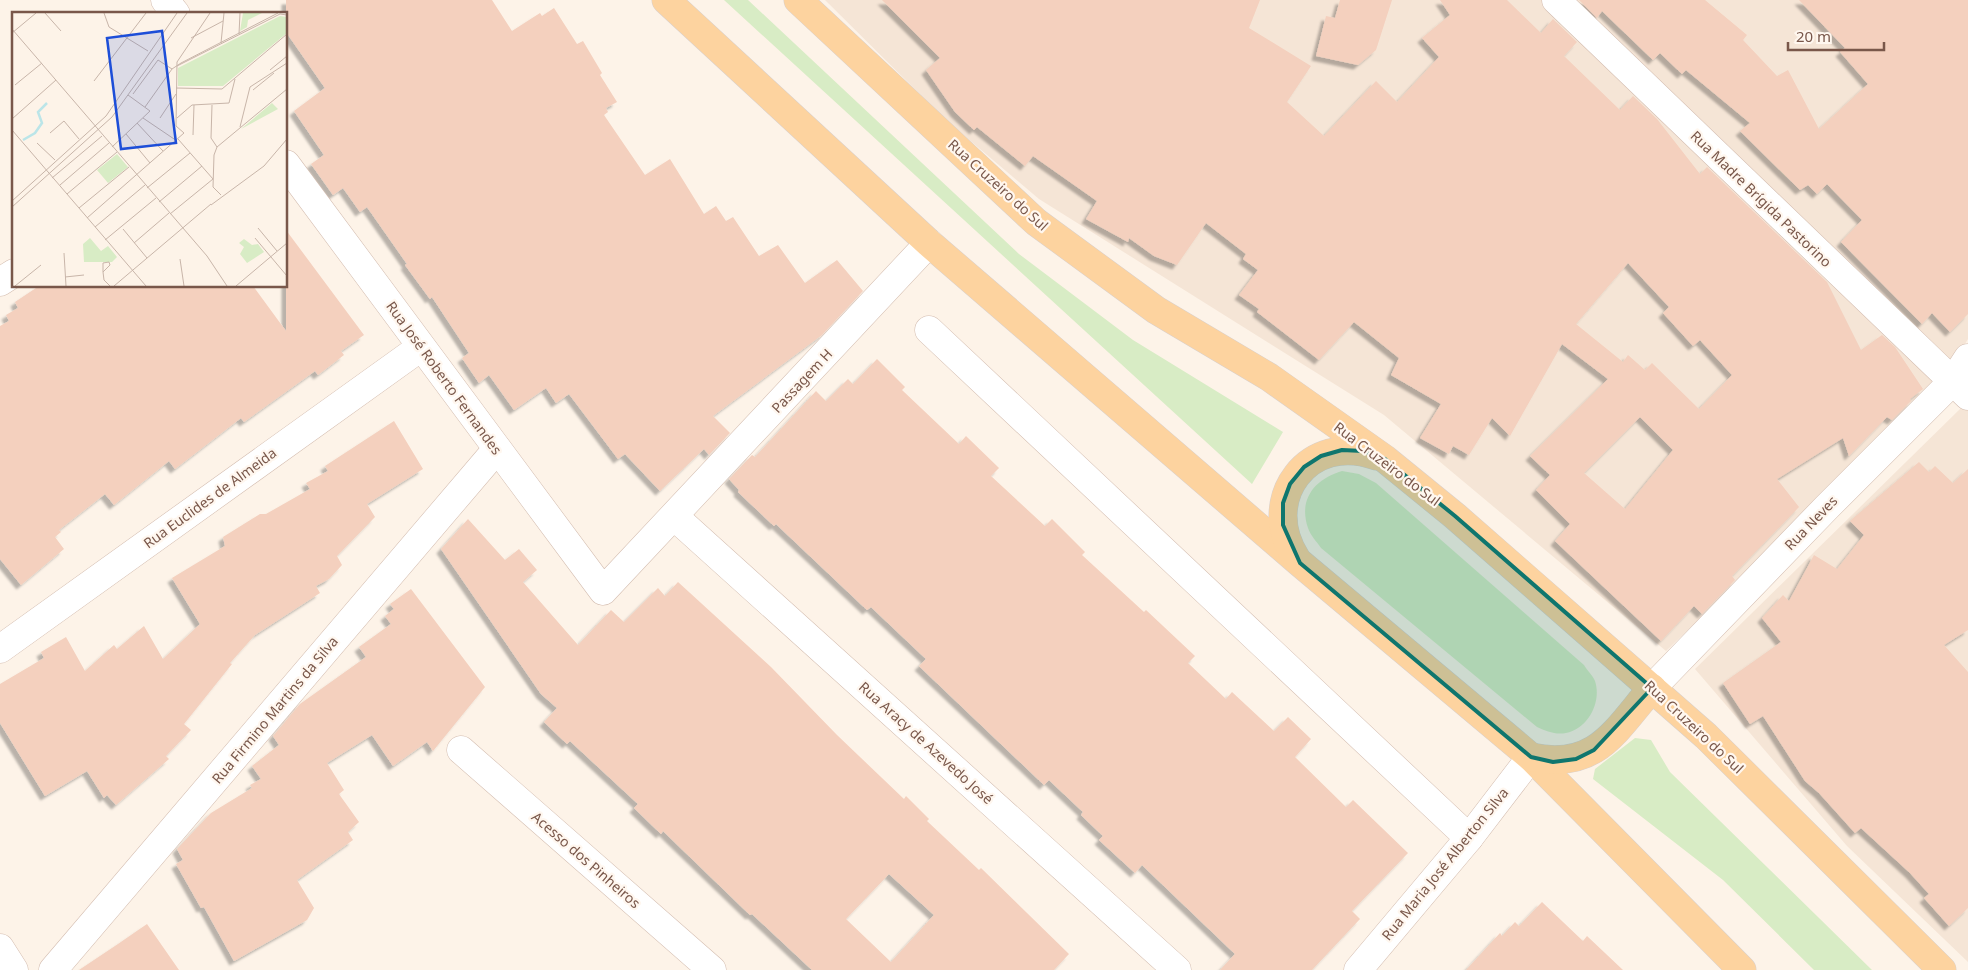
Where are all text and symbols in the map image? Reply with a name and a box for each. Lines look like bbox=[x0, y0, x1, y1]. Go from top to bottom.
inset map bbox=[12, 12, 288, 288]
scale bar bbox=[1788, 20, 1884, 52]
text: 20 m bbox=[1796, 26, 1831, 46]
street label: Rua Madre Brígida Pastorino bbox=[1687, 126, 1836, 271]
street label: Rua Cruzeiro do Sul bbox=[944, 135, 1052, 235]
street label: Rua José Roberto Fernandes bbox=[382, 297, 507, 458]
street label: Passagem H bbox=[767, 344, 836, 417]
street label: Rua Cruzeiro do Sul bbox=[1330, 417, 1444, 510]
street label: Rua Euclides de Almeida bbox=[139, 443, 280, 552]
street label: Rua Neves bbox=[1780, 491, 1842, 554]
street label: Rua Firmino Martins da Silva bbox=[207, 632, 342, 787]
street label: Rua Cruzeiro do Sul bbox=[1641, 676, 1748, 777]
street label: Rua Aracy de Azevedo José bbox=[855, 677, 998, 808]
street label: Rua Maria José Alberton Silva bbox=[1377, 783, 1512, 944]
street label: Acesso dos Pinheiros bbox=[528, 807, 645, 912]

